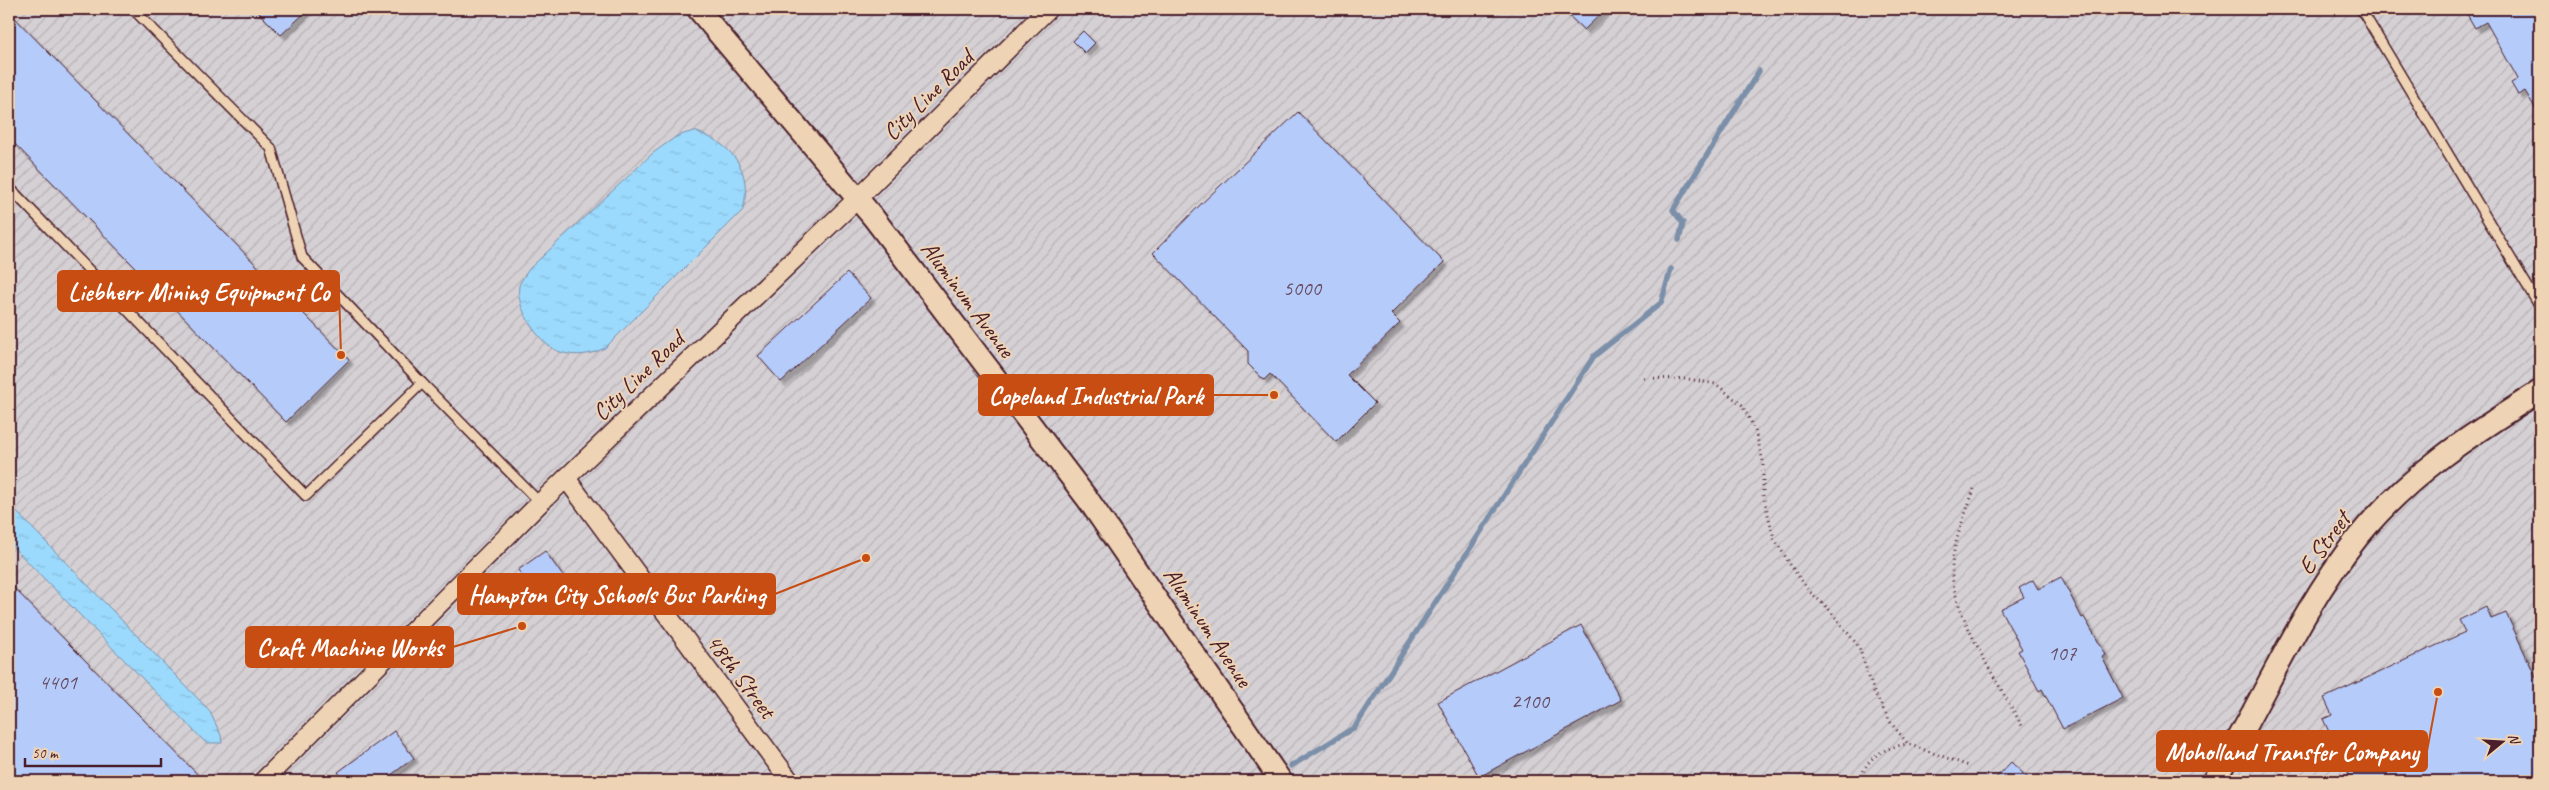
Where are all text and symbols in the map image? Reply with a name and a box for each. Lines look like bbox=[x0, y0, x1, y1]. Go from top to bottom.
street label: City Line Road bbox=[876, 41, 982, 147]
street label: Aluminum Avenue bbox=[914, 235, 1023, 365]
callout: Liebherr Mining Equipment Co bbox=[58, 271, 339, 311]
house number: 5000 bbox=[1283, 275, 1322, 301]
text: Liebherr Mining Equipment Co bbox=[68, 276, 332, 308]
street label: City Line Road bbox=[586, 322, 693, 427]
callout: Copeland Industrial Park bbox=[979, 375, 1213, 415]
text: Copeland Industrial Park bbox=[989, 380, 1206, 412]
street label: E Street bbox=[2291, 503, 2359, 580]
street label: Aluminum Avenue bbox=[1157, 561, 1260, 695]
callout: Hampton City Schools Bus Parking bbox=[458, 574, 775, 614]
text: Hampton City Schools Bus Parking bbox=[468, 579, 767, 611]
callout: Craft Machine Works bbox=[246, 627, 453, 667]
street label: 48th Street bbox=[700, 628, 784, 726]
text: Craft Machine Works bbox=[257, 632, 446, 664]
house number: 107 bbox=[2048, 640, 2078, 666]
house number: 4401 bbox=[39, 669, 78, 695]
house number: 2100 bbox=[1511, 688, 1550, 714]
north arrow bbox=[2476, 718, 2526, 768]
callout: Moholland Transfer Company bbox=[2157, 731, 2427, 771]
text: N bbox=[2504, 731, 2524, 747]
scale bar bbox=[25, 735, 161, 767]
text: Moholland Transfer Company bbox=[2165, 736, 2421, 768]
text: 50 m bbox=[32, 744, 59, 763]

